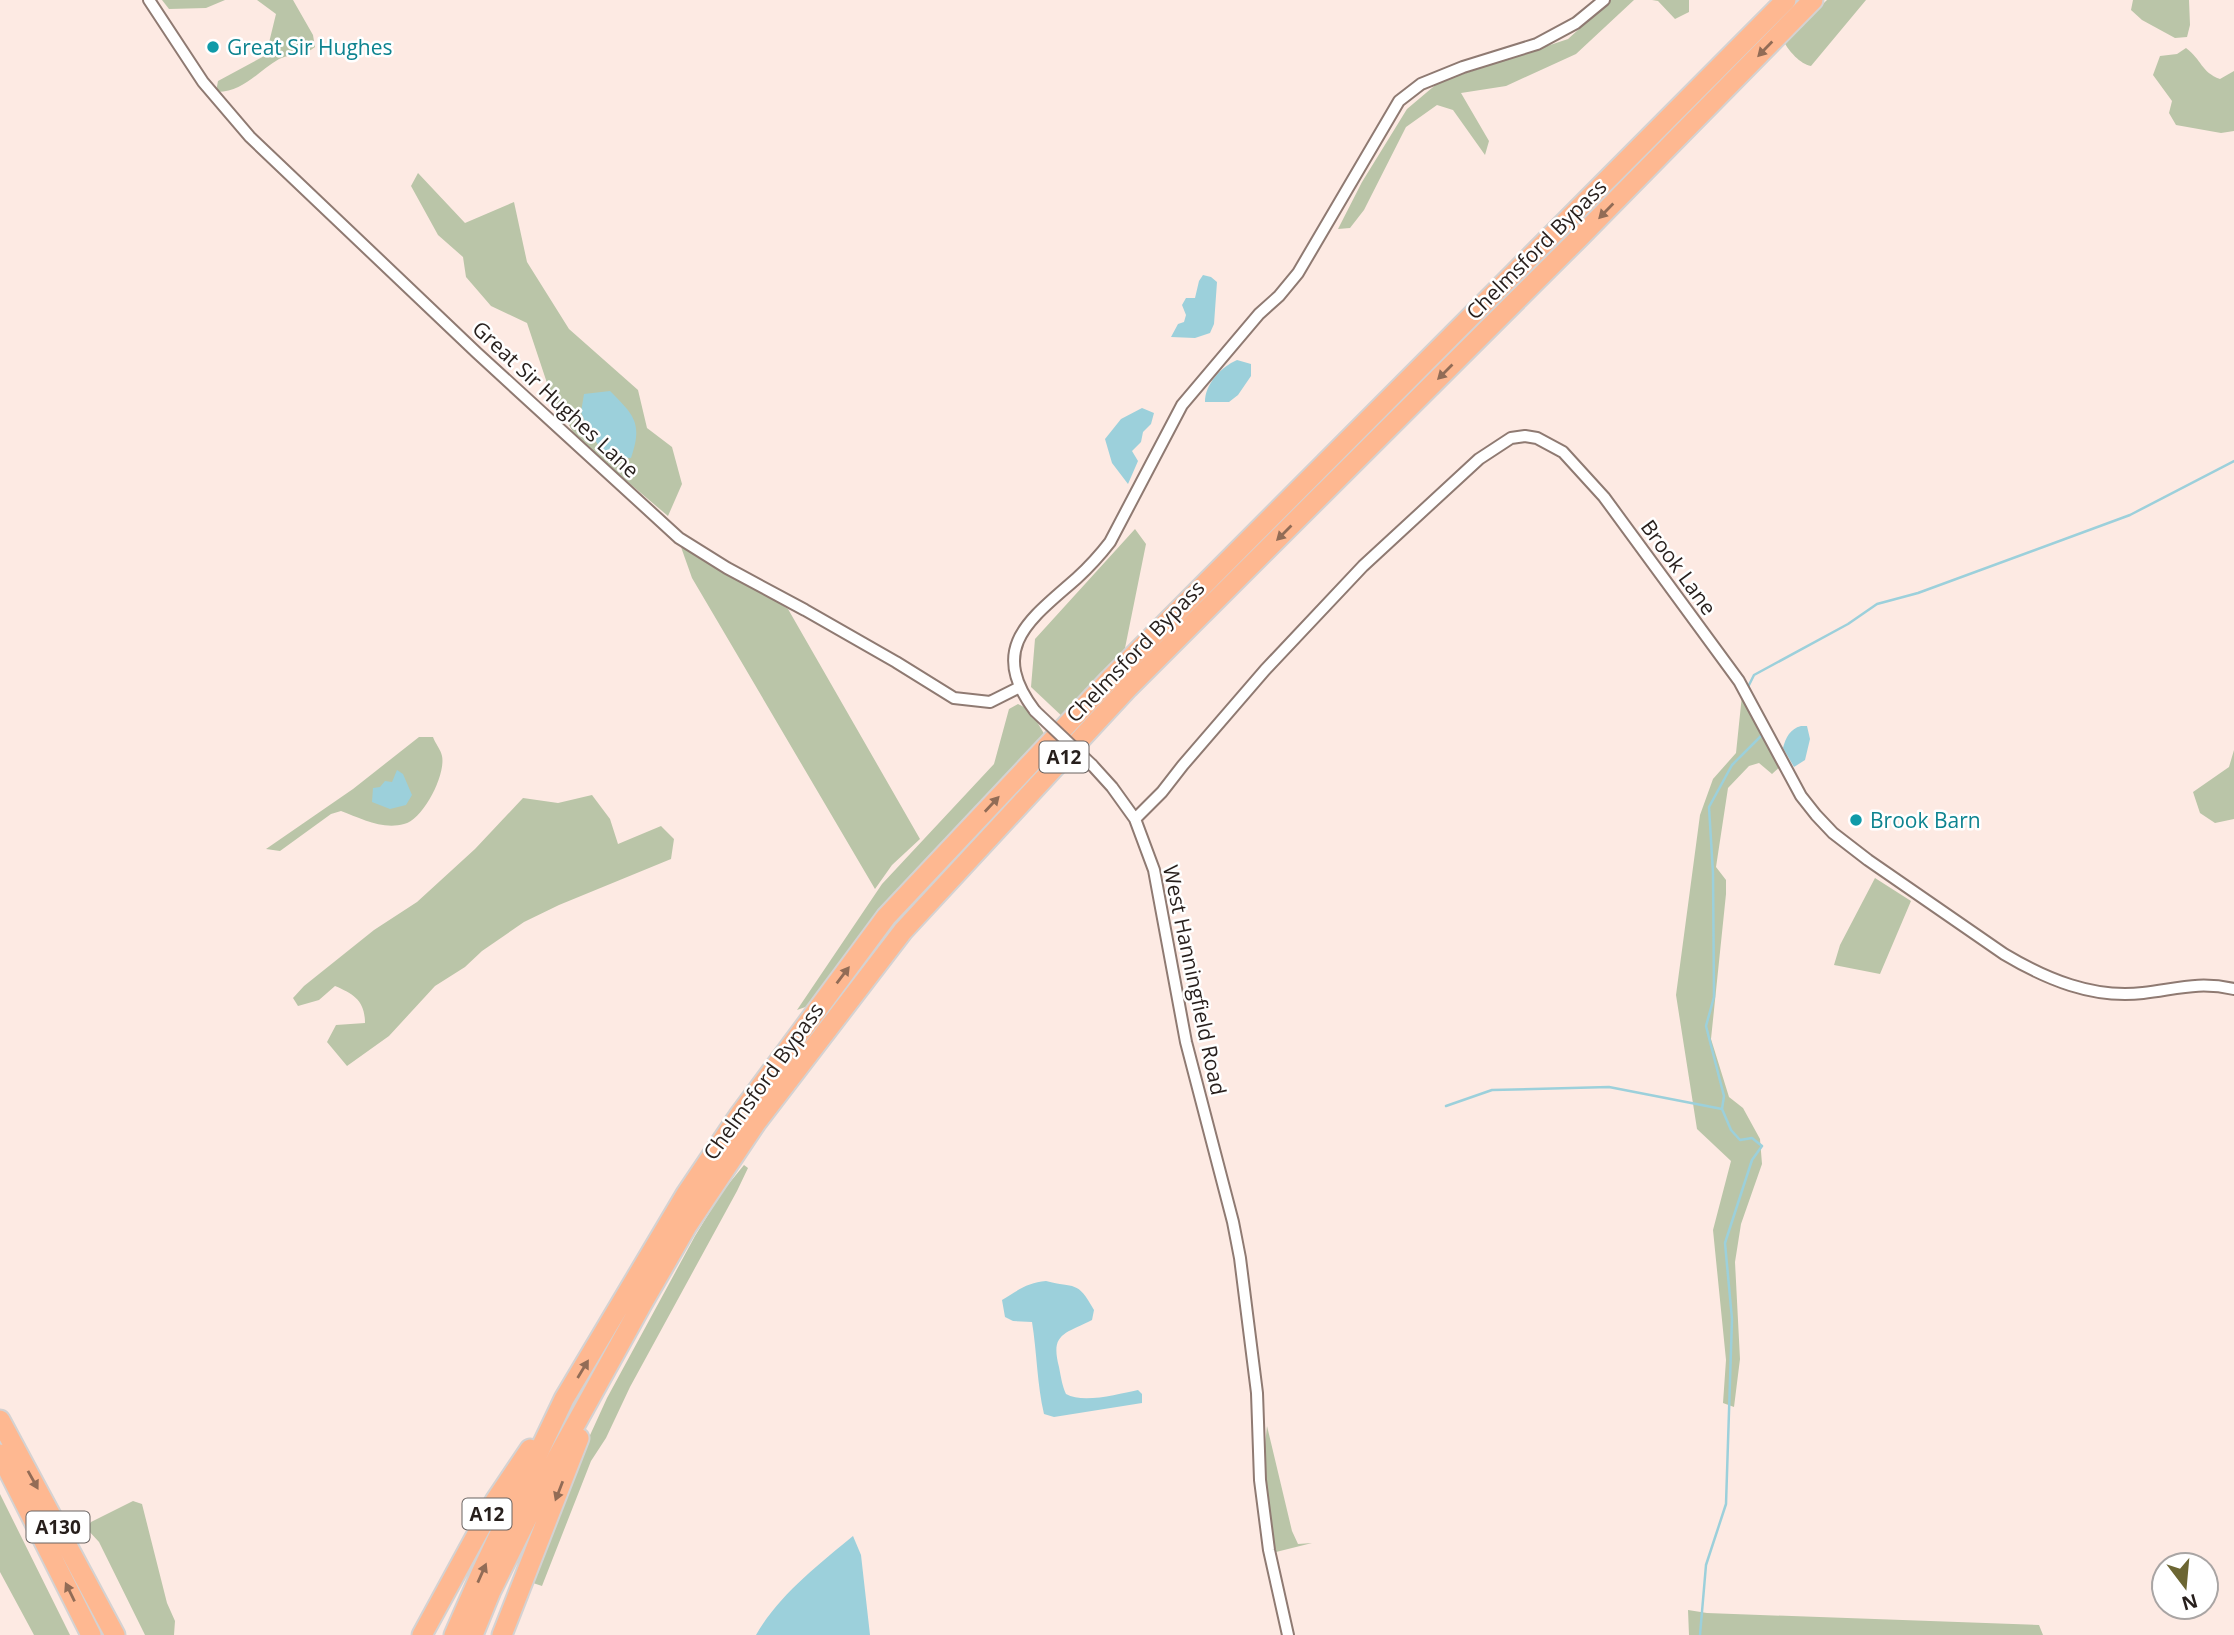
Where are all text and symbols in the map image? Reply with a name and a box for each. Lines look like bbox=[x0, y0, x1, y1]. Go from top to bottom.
place label: Great Sir Hughes bbox=[227, 33, 393, 61]
marker: Great Sir Hughes bbox=[205, 39, 221, 55]
one-way arrow bbox=[1757, 40, 1773, 57]
street label: Chelmsford Bypass bbox=[1460, 173, 1612, 325]
one-way arrow bbox=[1597, 203, 1614, 220]
street label: Great Sir Hughes Lane bbox=[467, 314, 645, 484]
one-way arrow bbox=[1437, 364, 1454, 380]
street label: Brook Lane bbox=[1635, 514, 1723, 620]
one-way arrow bbox=[1275, 524, 1292, 541]
street label: Chelmsford Bypass bbox=[1060, 574, 1210, 728]
road number: A12 bbox=[1040, 742, 1088, 772]
one-way arrow bbox=[984, 796, 1000, 813]
place label: Brook Barn bbox=[1870, 806, 1981, 834]
marker: Brook Barn bbox=[1848, 812, 1864, 828]
street label: West Hanningfield Road bbox=[1157, 862, 1233, 1098]
one-way arrow bbox=[836, 966, 850, 984]
street label: Chelmsford Bypass bbox=[696, 997, 830, 1165]
one-way arrow bbox=[576, 1359, 589, 1378]
one-way arrow bbox=[27, 1470, 39, 1490]
one-way arrow bbox=[553, 1481, 564, 1502]
road number: A12 bbox=[462, 1498, 512, 1530]
road number: A130 bbox=[27, 1512, 90, 1542]
north arrow bbox=[2150, 1551, 2220, 1621]
one-way arrow bbox=[477, 1562, 488, 1583]
one-way arrow bbox=[64, 1582, 75, 1602]
text: N bbox=[2179, 1588, 2201, 1617]

